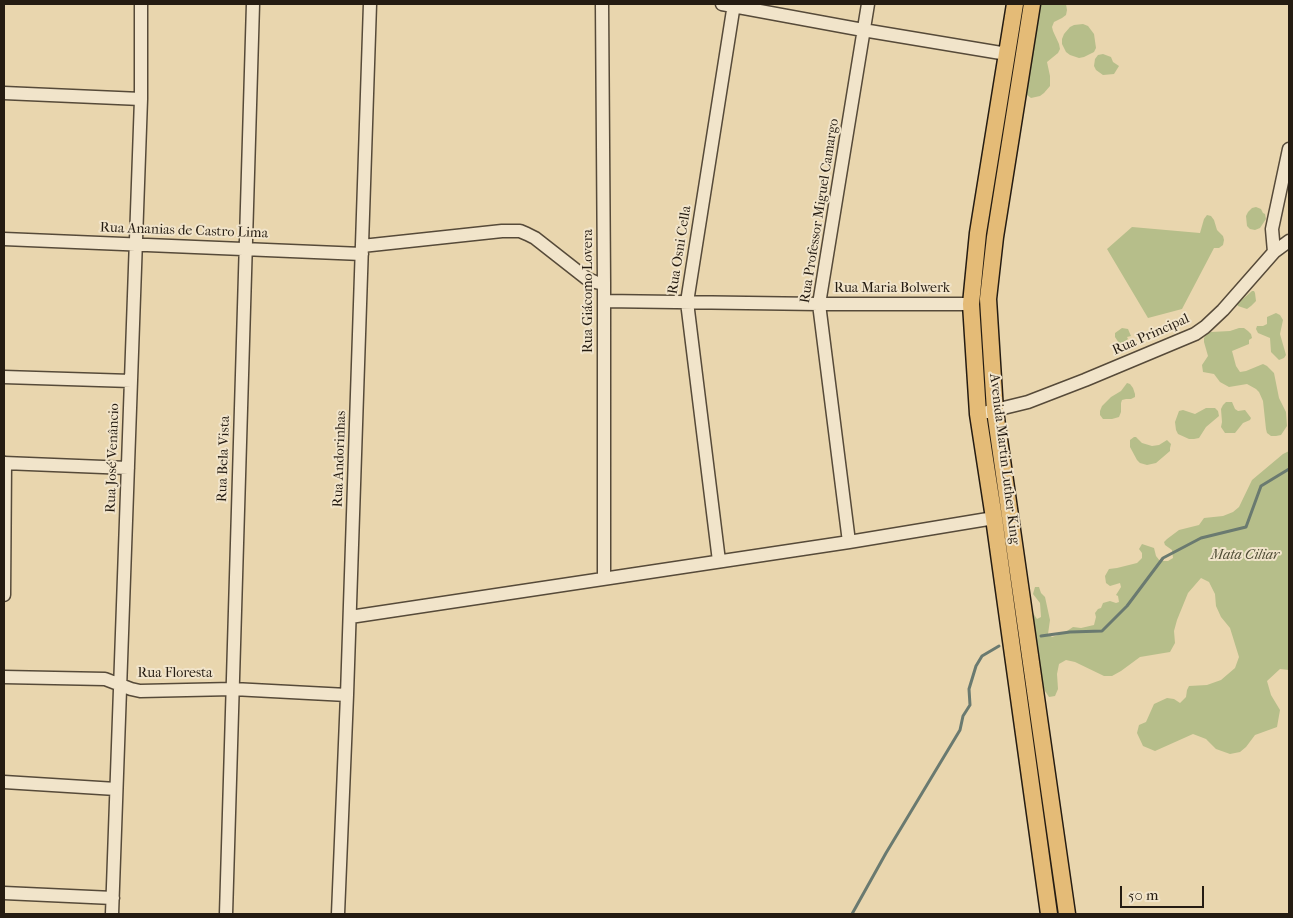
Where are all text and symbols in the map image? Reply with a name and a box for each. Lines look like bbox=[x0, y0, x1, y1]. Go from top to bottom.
street label: Rua Professor Miguel Camargo bbox=[797, 117, 843, 305]
street label: Rua Osni Cella bbox=[665, 205, 695, 295]
street label: Rua Ananias de Castro Lima bbox=[100, 220, 268, 242]
street label: Rua Giácomo Lovera bbox=[581, 229, 597, 353]
street label: Rua Maria Bolwerk bbox=[834, 281, 950, 297]
street label: Rua Principal bbox=[1110, 311, 1192, 359]
street label: Avenida Martin Luther King bbox=[985, 373, 1023, 545]
street label: Rua José Venâncio bbox=[103, 403, 123, 513]
street label: Rua Andorinhas bbox=[330, 410, 350, 508]
street label: Rua Bela Vista bbox=[214, 415, 234, 503]
park label: Mata Ciliar bbox=[1211, 548, 1279, 564]
street label: Rua Floresta bbox=[137, 666, 213, 682]
scale bar bbox=[1123, 876, 1207, 908]
text: 50 m bbox=[1128, 886, 1158, 904]

